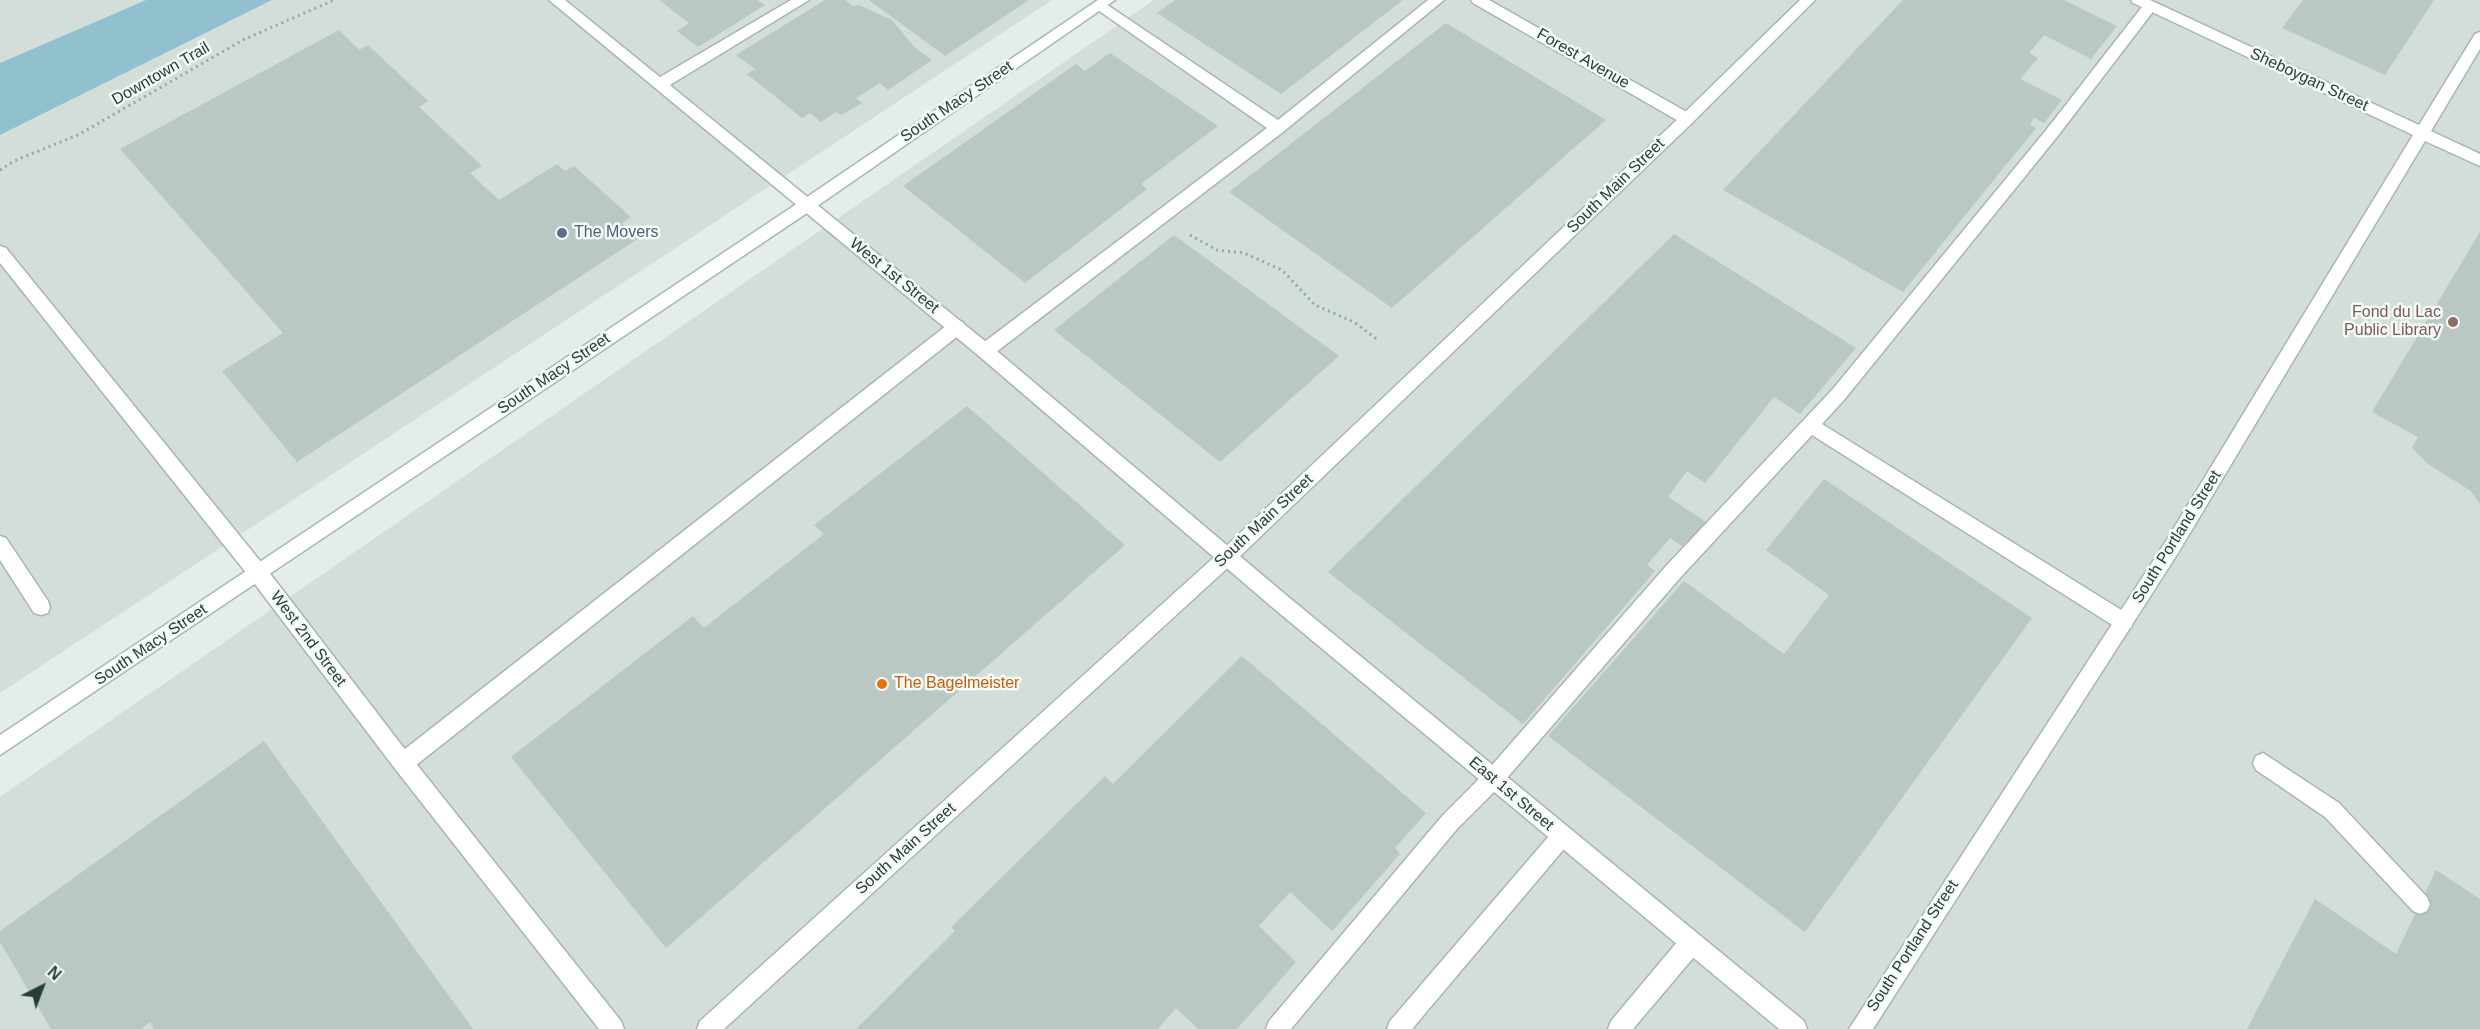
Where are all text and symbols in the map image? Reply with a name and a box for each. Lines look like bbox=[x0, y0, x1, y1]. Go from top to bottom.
street label: Forest Avenue bbox=[1533, 25, 1633, 93]
street label: Downtown Trail bbox=[109, 38, 213, 110]
street label: Sheboygan Street bbox=[2247, 44, 2371, 116]
street label: South Macy Street bbox=[897, 57, 1017, 147]
street label: South Main Street bbox=[1563, 135, 1669, 237]
place label: The Movers bbox=[574, 223, 658, 243]
marker: The Movers bbox=[555, 226, 569, 240]
street label: West 1st Street bbox=[846, 234, 942, 318]
place label: Fond du Lac Public Library bbox=[2344, 303, 2441, 341]
marker: Fond du Lac Public Library bbox=[2446, 315, 2460, 329]
street label: South Macy Street bbox=[494, 329, 614, 419]
street label: South Portland Street bbox=[2128, 467, 2226, 607]
street label: South Main Street bbox=[1211, 470, 1317, 572]
street label: West 2nd Street bbox=[266, 588, 350, 690]
street label: South Macy Street bbox=[91, 600, 211, 690]
place label: The Bagelmeister bbox=[894, 674, 1019, 694]
marker: The Bagelmeister bbox=[875, 677, 889, 691]
street label: East 1st Street bbox=[1465, 753, 1557, 835]
street label: South Main Street bbox=[852, 799, 960, 899]
street label: South Portland Street bbox=[1863, 877, 1963, 1015]
north arrow bbox=[12, 957, 72, 1017]
text: N bbox=[44, 963, 64, 983]

